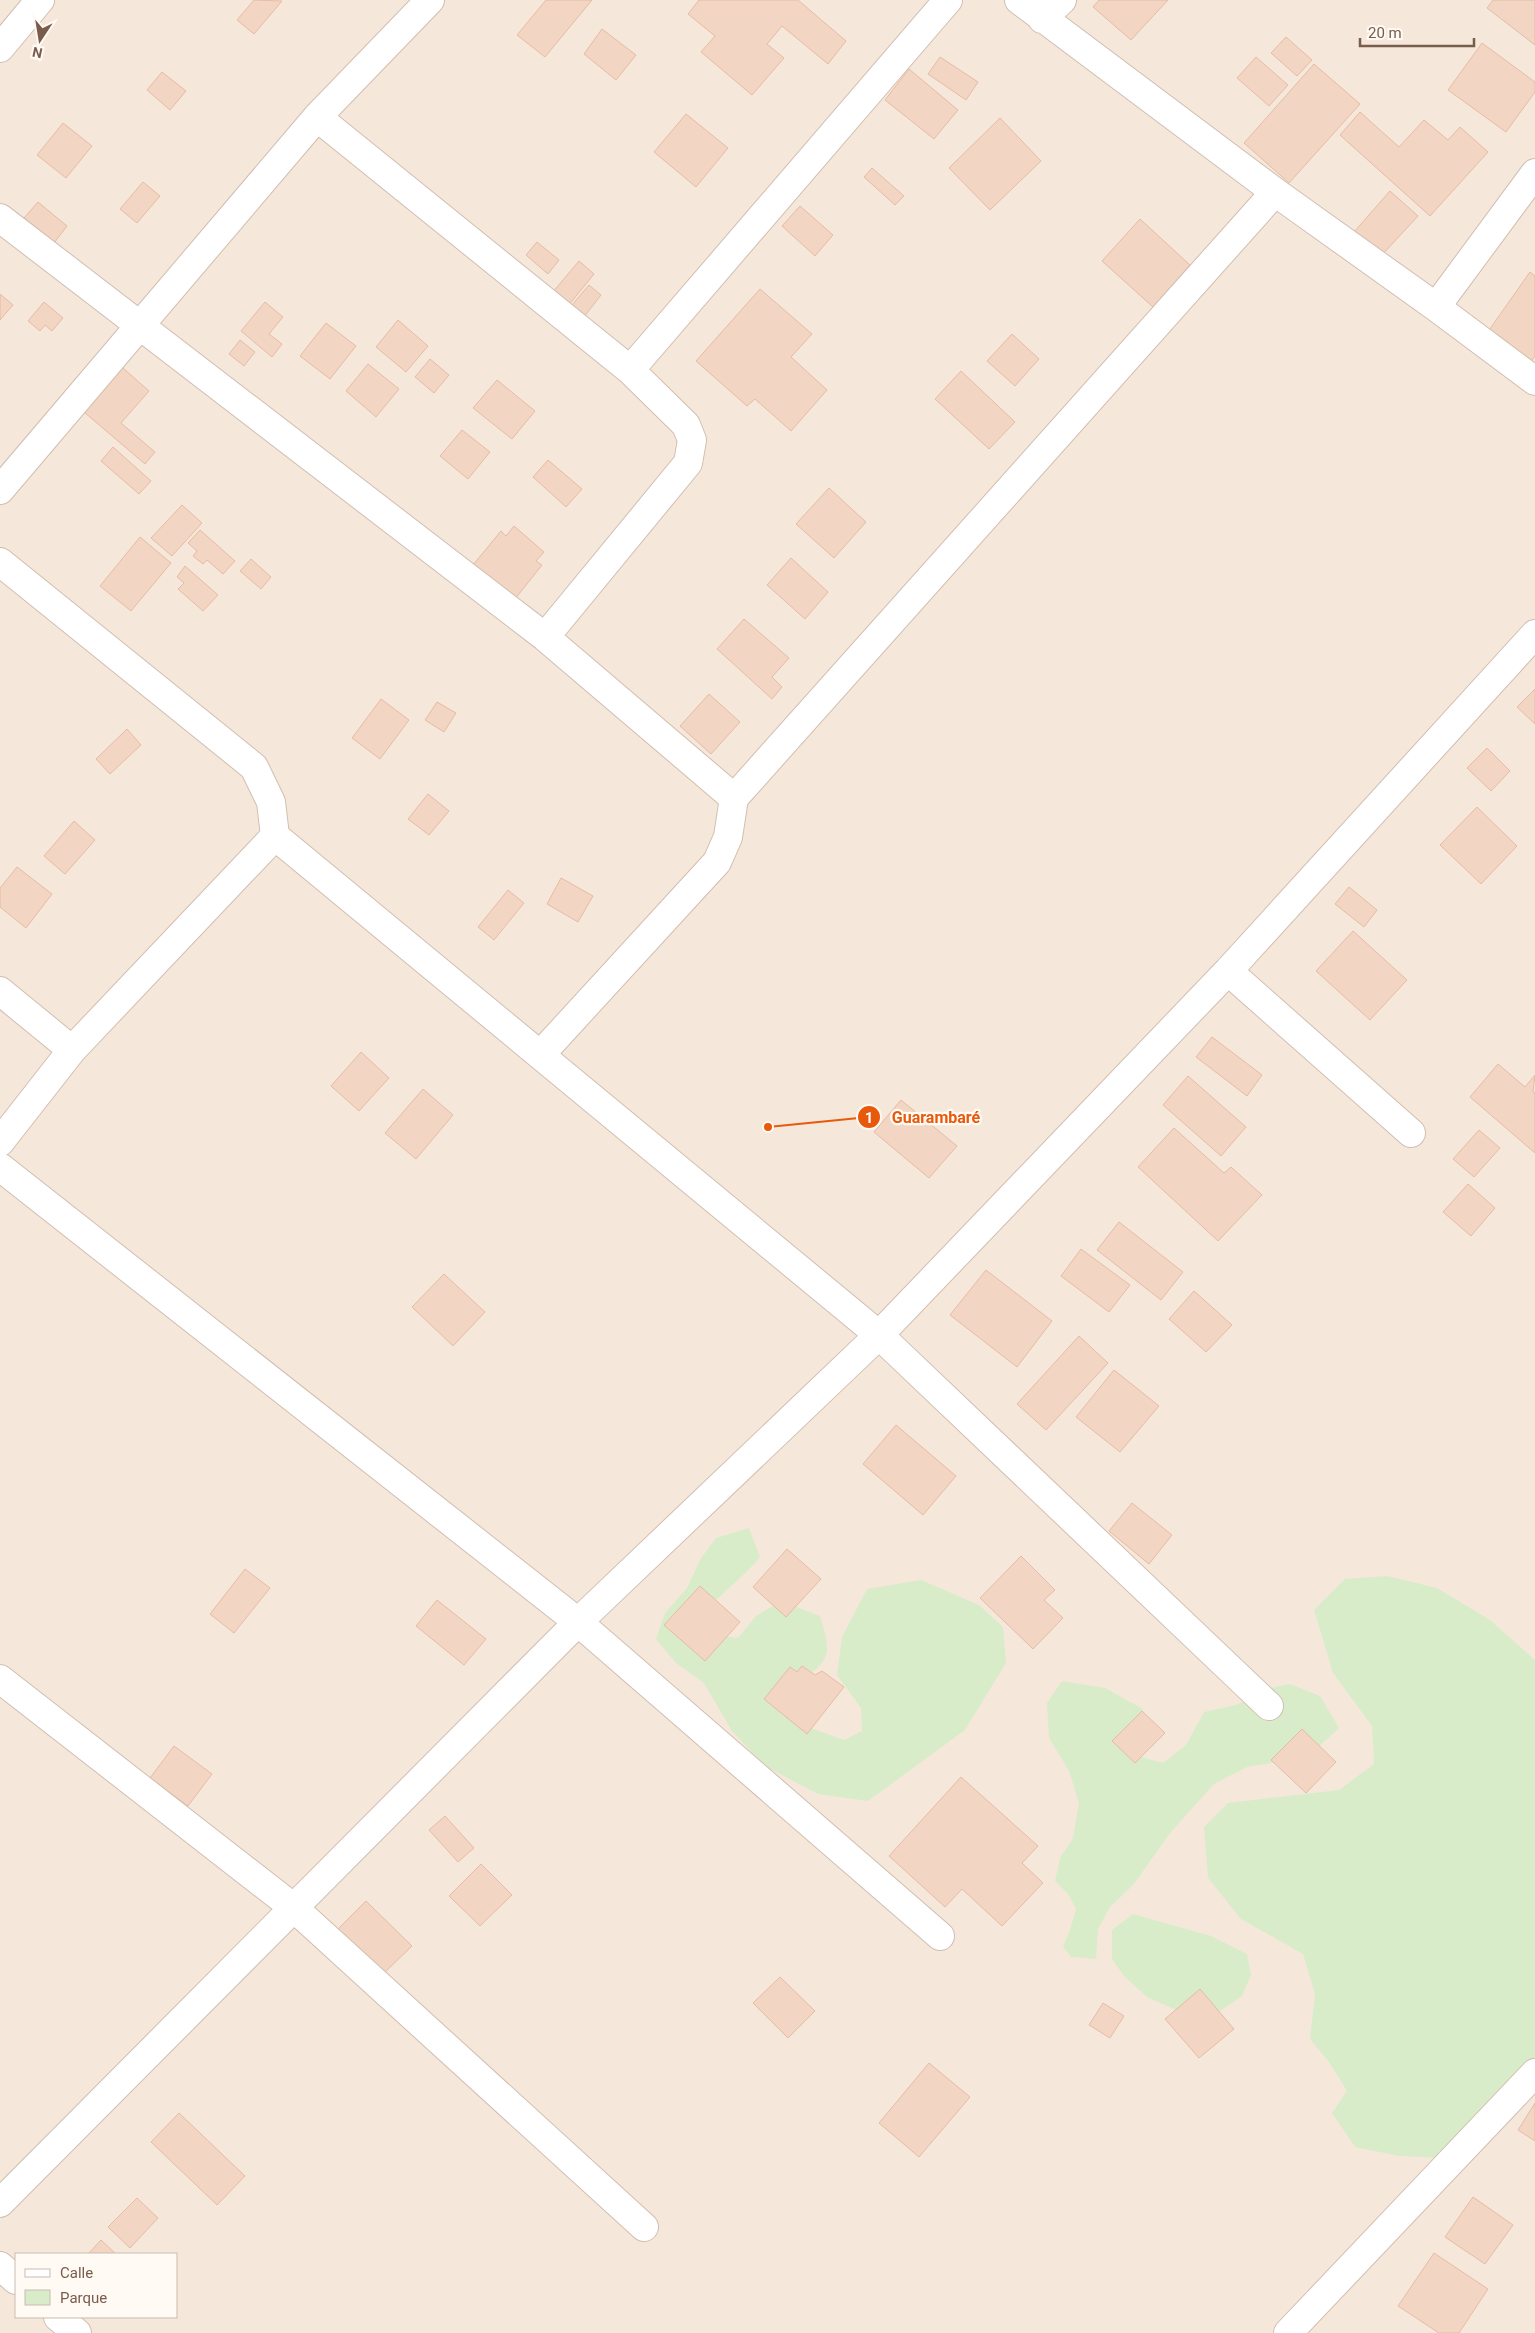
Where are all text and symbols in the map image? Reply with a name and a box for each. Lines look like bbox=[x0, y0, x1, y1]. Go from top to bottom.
north arrow bbox=[15, 15, 65, 65]
scale bar bbox=[1360, 15, 1474, 47]
text: 20 m bbox=[1368, 24, 1402, 42]
text: N bbox=[31, 44, 44, 62]
callout: Guarambaré bbox=[856, 1102, 990, 1133]
text: Guarambaré bbox=[892, 1108, 981, 1127]
text: 1 bbox=[865, 1109, 873, 1127]
legend bbox=[15, 2253, 178, 2318]
text: Calle bbox=[60, 2264, 93, 2282]
text: Parque bbox=[60, 2289, 107, 2307]

